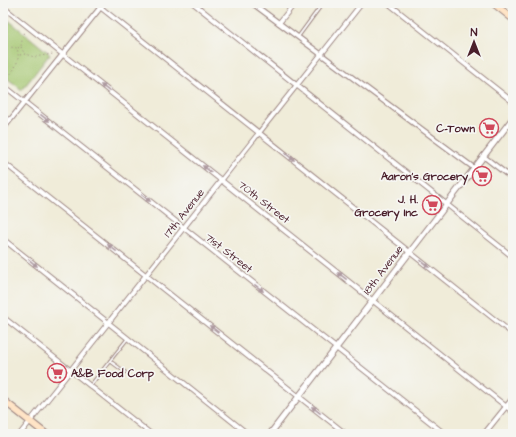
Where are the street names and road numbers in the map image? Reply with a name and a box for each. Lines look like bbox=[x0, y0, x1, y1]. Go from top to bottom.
street label: 70th Street bbox=[235, 177, 293, 227]
street label: 17th Avenue bbox=[160, 185, 208, 241]
street label: 71st Street bbox=[202, 230, 256, 277]
street label: 18th Avenue bbox=[359, 242, 407, 298]

